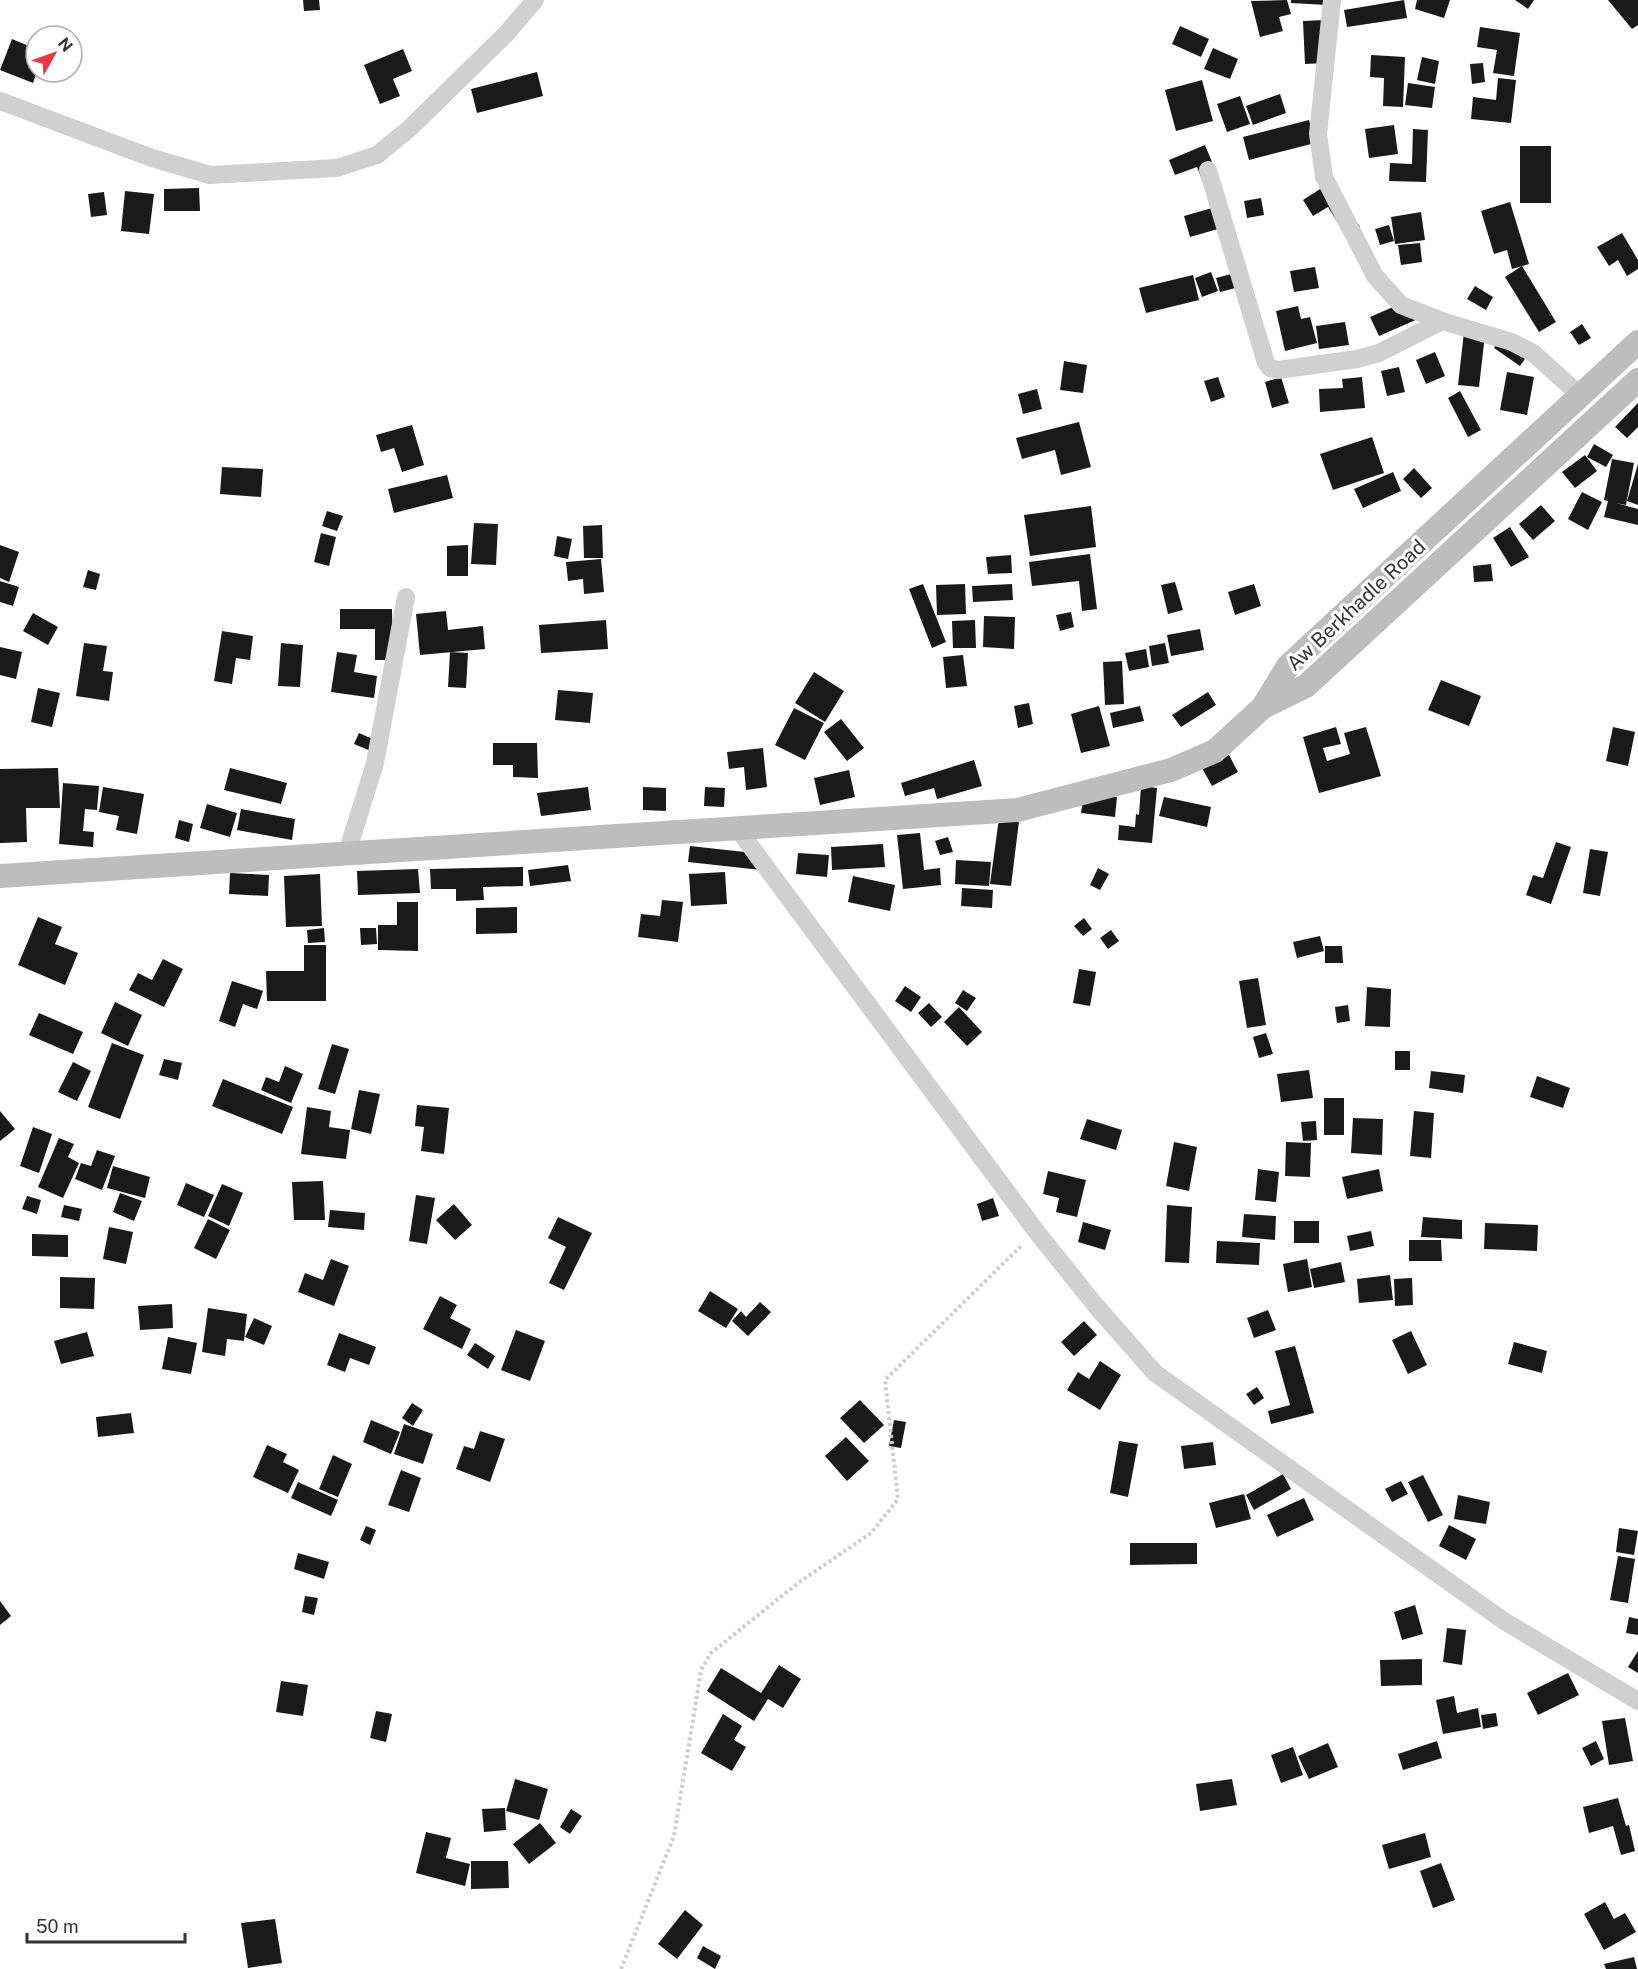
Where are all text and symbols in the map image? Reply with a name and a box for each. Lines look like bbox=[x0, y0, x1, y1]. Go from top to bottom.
north arrow bbox=[24, 24, 84, 84]
text: N bbox=[54, 34, 76, 56]
street label: Aw Berkhadle Road bbox=[1282, 535, 1430, 675]
scale bar bbox=[27, 1906, 184, 1944]
text: 50 m bbox=[36, 1916, 79, 1937]

